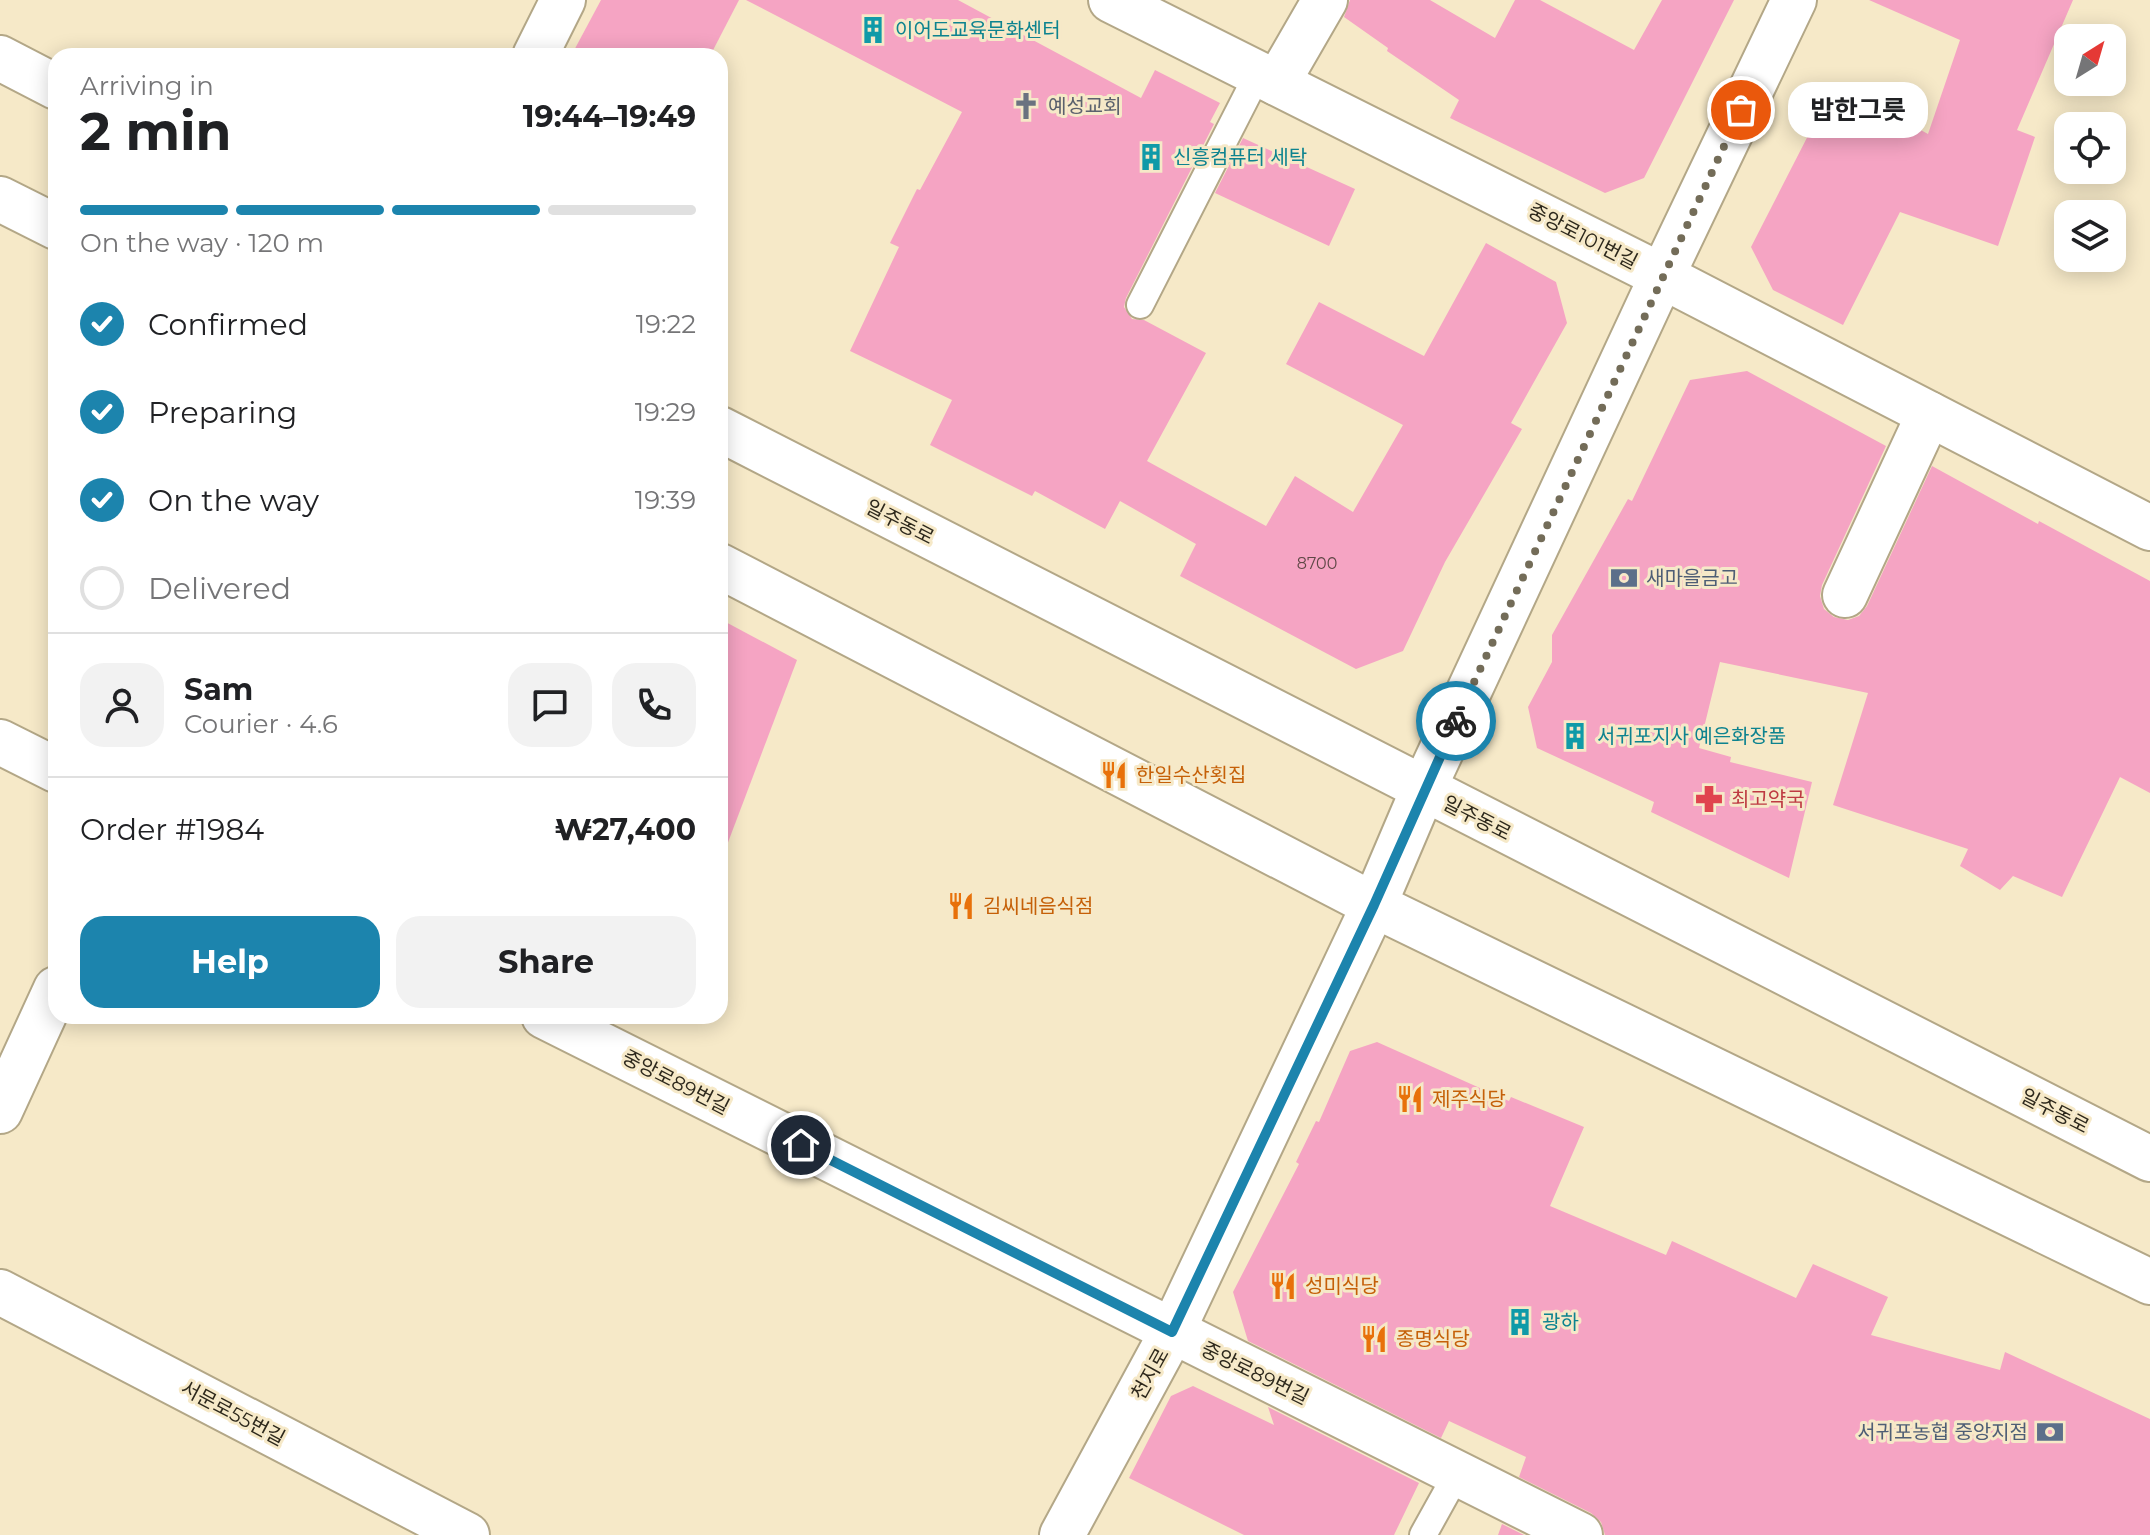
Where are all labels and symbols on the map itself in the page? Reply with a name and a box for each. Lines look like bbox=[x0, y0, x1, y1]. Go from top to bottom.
building icon: 이어도교육문화센터 bbox=[858, 15, 888, 45]
place label: 이어도교육문화센터 bbox=[895, 18, 1061, 42]
north arrow bbox=[2054, 24, 2126, 96]
pin bbox=[1707, 76, 1775, 144]
callout: 밥한그릇 bbox=[1789, 82, 1929, 138]
church icon: 예성교회 bbox=[1011, 91, 1041, 121]
place label: 예성교회 bbox=[1048, 94, 1122, 118]
building icon: 신흥컴퓨터 세탁 bbox=[1136, 142, 1166, 172]
place label: 신흥컴퓨터 세탁 bbox=[1173, 145, 1307, 169]
street label: 중앙로101번길 bbox=[1524, 198, 1642, 274]
street label: 일주동로 bbox=[862, 495, 938, 549]
house number: 8700 bbox=[1297, 554, 1337, 573]
bank icon: 새마을금고 bbox=[1609, 563, 1639, 593]
place label: 새마을금고 bbox=[1646, 566, 1738, 590]
courier bbox=[1416, 681, 1496, 761]
building icon: 서귀포지사 예은화장품 bbox=[1560, 721, 1590, 751]
place label: 서귀포지사 예은화장품 bbox=[1597, 724, 1786, 748]
restaurant icon: 한일수산횟집 bbox=[1099, 760, 1129, 790]
place label: 한일수산횟집 bbox=[1136, 763, 1246, 787]
pharmacy icon: 최고약국 bbox=[1694, 784, 1724, 814]
place label: 최고약국 bbox=[1731, 787, 1805, 811]
street label: 일주동로 bbox=[1439, 791, 1515, 845]
restaurant icon: 김씨네음식점 bbox=[946, 891, 976, 921]
place label: 김씨네음식점 bbox=[983, 894, 1093, 918]
street label: 중앙로89번길 bbox=[618, 1045, 734, 1119]
restaurant icon: 제주식당 bbox=[1395, 1084, 1425, 1114]
street label: 일주동로 bbox=[2017, 1084, 2093, 1138]
place label: 제주식당 bbox=[1432, 1087, 1506, 1111]
pin bbox=[767, 1111, 835, 1179]
restaurant icon: 성미식당 bbox=[1268, 1271, 1298, 1301]
place label: 성미식당 bbox=[1305, 1274, 1379, 1298]
building icon: 광하 bbox=[1505, 1307, 1535, 1337]
place label: 광하 bbox=[1542, 1310, 1579, 1334]
restaurant icon: 종명식당 bbox=[1359, 1324, 1389, 1354]
place label: 종명식당 bbox=[1396, 1327, 1470, 1351]
street label: 중앙로89번길 bbox=[1197, 1337, 1313, 1409]
street label: 천지로 bbox=[1126, 1344, 1174, 1404]
street label: 서문로55번길 bbox=[177, 1376, 289, 1450]
bank icon: 서귀포농협 중앙지점 bbox=[2035, 1417, 2065, 1447]
place label: 서귀포농협 중앙지점 bbox=[1857, 1420, 2028, 1444]

